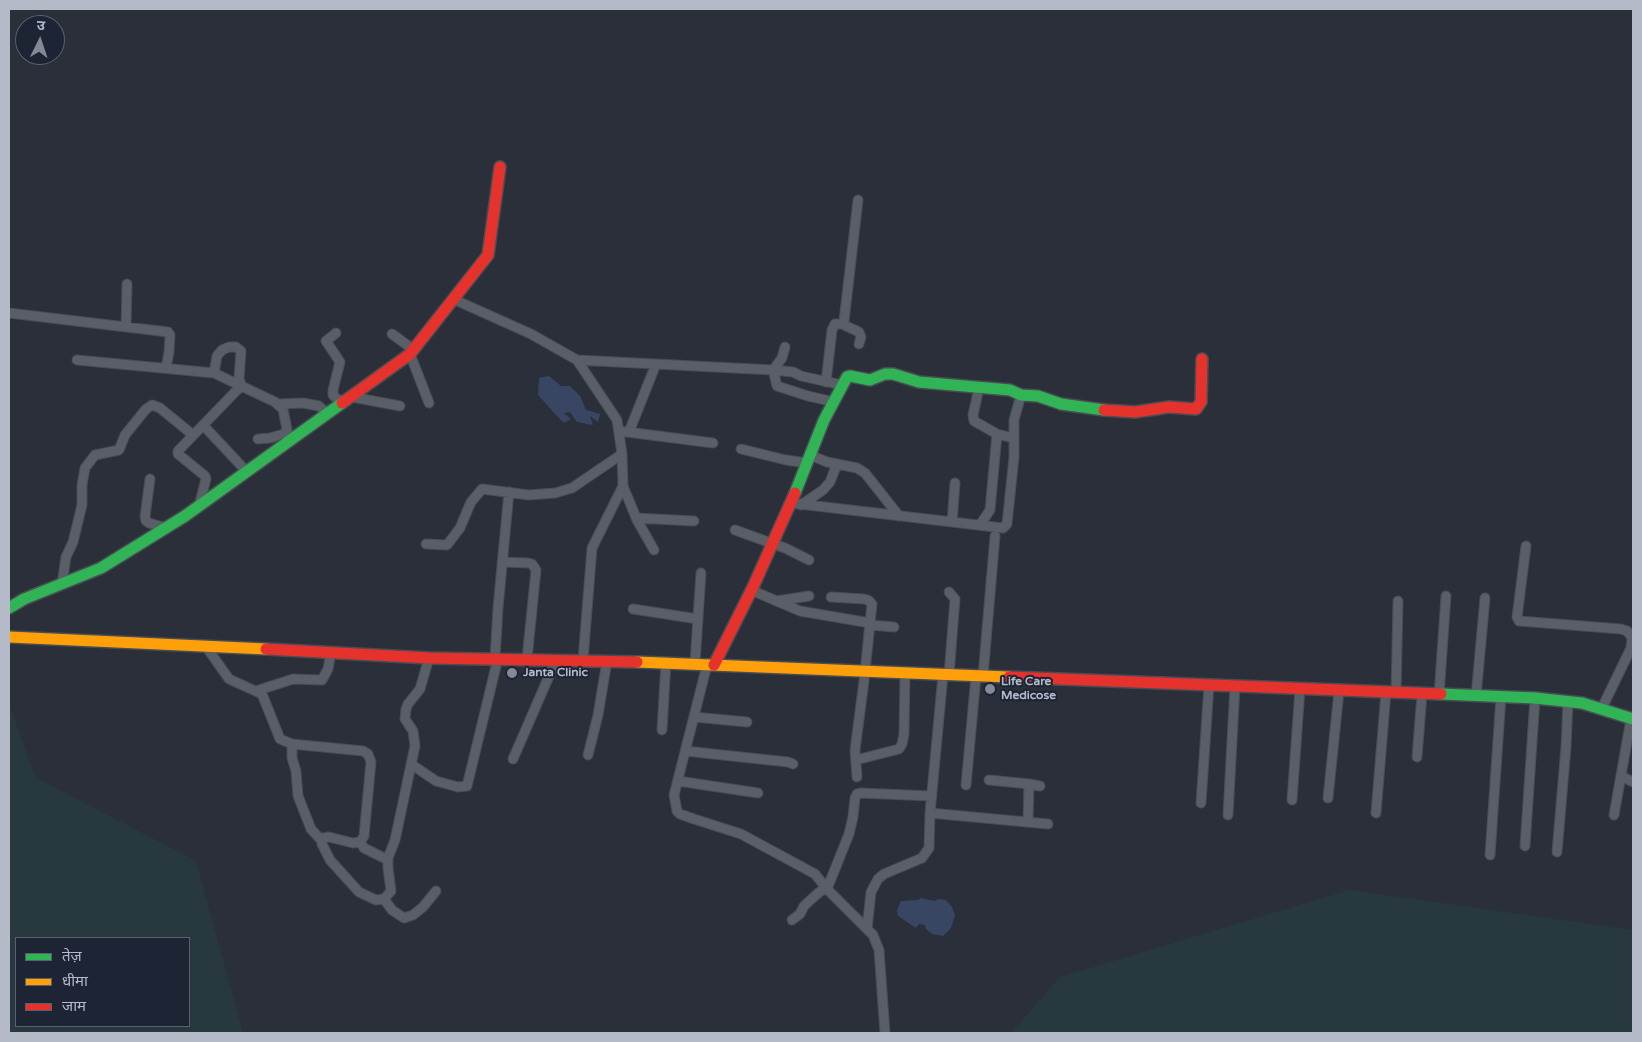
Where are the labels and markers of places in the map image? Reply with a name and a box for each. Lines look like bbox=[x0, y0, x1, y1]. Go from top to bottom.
marker: Janta Clinic bbox=[505, 666, 519, 680]
place label: Janta Clinic bbox=[523, 666, 588, 680]
place label: Life Care Medicose bbox=[1001, 675, 1056, 703]
marker: Life Care Medicose bbox=[983, 682, 997, 696]

